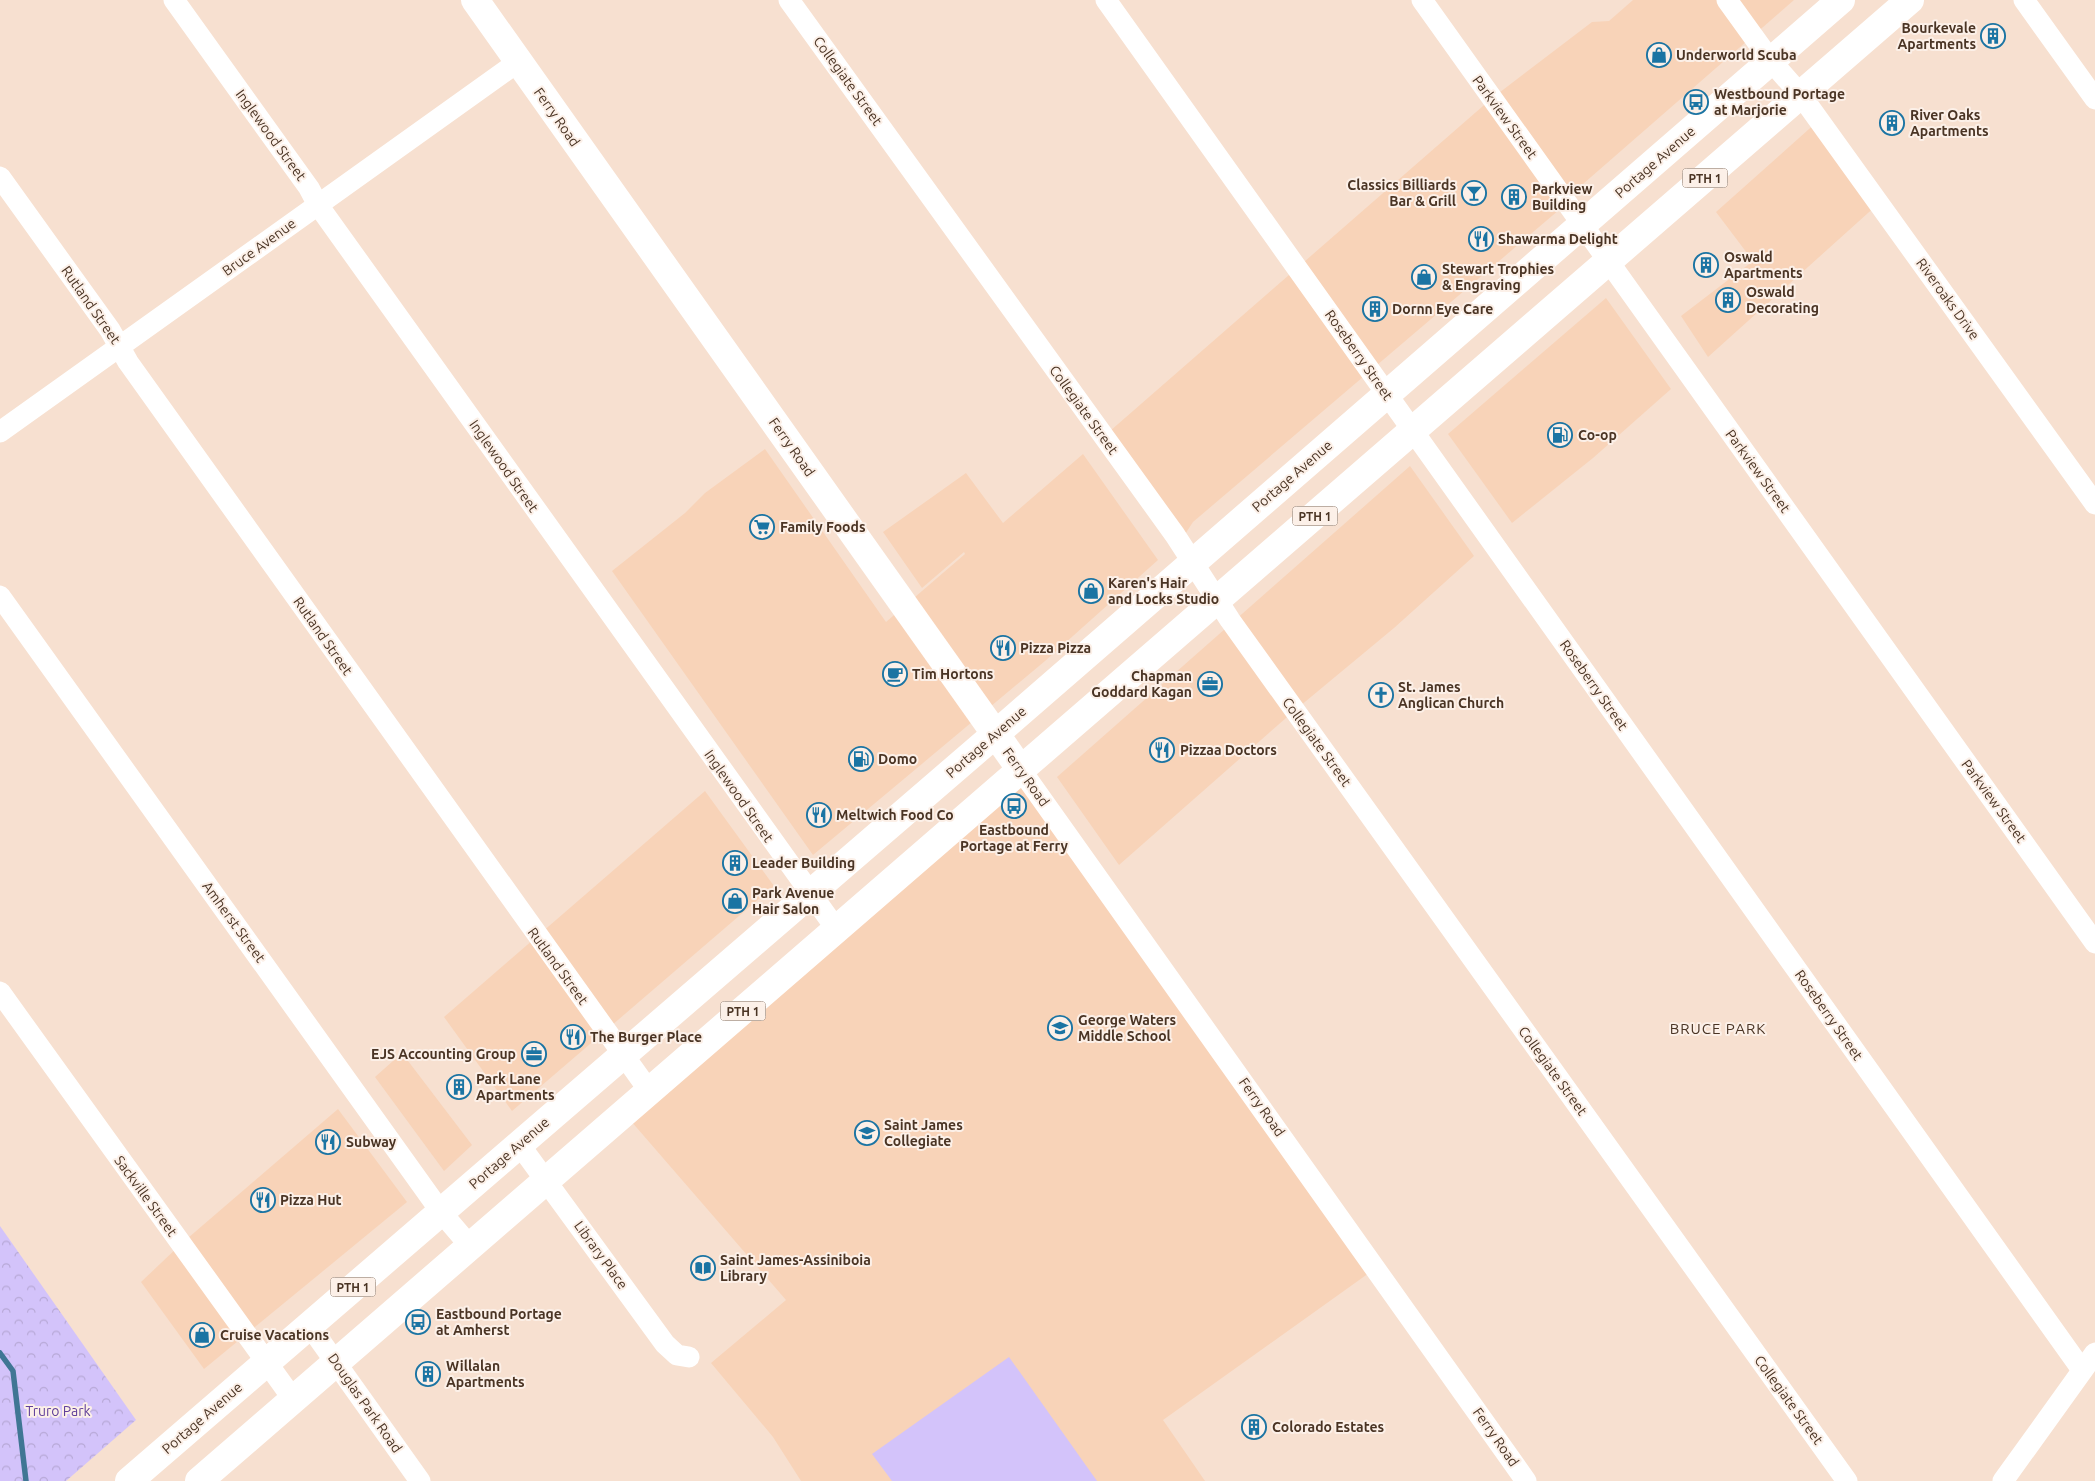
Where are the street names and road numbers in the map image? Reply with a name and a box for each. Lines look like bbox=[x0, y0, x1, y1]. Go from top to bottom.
street label: Collegiate Street bbox=[810, 33, 886, 129]
street label: Parkview Street bbox=[1469, 72, 1541, 162]
street label: Ferry Road bbox=[531, 84, 583, 150]
street label: Inglewood Street bbox=[233, 86, 310, 184]
street label: Portage Avenue bbox=[1612, 123, 1698, 201]
road number: PTH 1 bbox=[1682, 168, 1728, 188]
street label: Bruce Avenue bbox=[219, 215, 299, 279]
street label: Riveroaks Drive bbox=[1913, 255, 1983, 343]
street label: Rutland Street bbox=[58, 263, 124, 348]
street label: Roseberry Street bbox=[1322, 307, 1396, 404]
street label: Collegiate Street bbox=[1046, 362, 1122, 458]
street label: Ferry Road bbox=[766, 414, 818, 480]
street label: Inglewood Street bbox=[466, 417, 542, 516]
street label: Parkview Street bbox=[1722, 426, 1794, 516]
street label: Portage Avenue bbox=[1249, 437, 1335, 515]
road number: PTH 1 bbox=[1292, 506, 1338, 526]
street label: Rutland Street bbox=[290, 594, 356, 679]
street label: Roseberry Street bbox=[1557, 637, 1631, 734]
street label: Collegiate Street bbox=[1279, 694, 1355, 790]
street label: Portage Avenue bbox=[943, 703, 1029, 781]
street label: Ferry Road bbox=[999, 745, 1053, 809]
street label: Inglewood Street bbox=[701, 747, 777, 846]
street label: Parkview Street bbox=[1958, 756, 2030, 846]
street label: Amherst Street bbox=[199, 878, 269, 966]
street label: Rutland Street bbox=[525, 924, 592, 1008]
street label: Roseberry Street bbox=[1792, 967, 1866, 1064]
road number: PTH 1 bbox=[720, 1001, 766, 1020]
street label: Collegiate Street bbox=[1515, 1023, 1591, 1119]
street label: Ferry Road bbox=[1236, 1074, 1288, 1140]
street label: Portage Avenue bbox=[466, 1114, 552, 1192]
street label: Sackville Street bbox=[111, 1153, 181, 1240]
street label: Library Place bbox=[571, 1218, 631, 1292]
road number: PTH 1 bbox=[330, 1277, 376, 1296]
street label: Douglas Park Road bbox=[325, 1350, 405, 1456]
street label: Collegiate Street bbox=[1751, 1352, 1827, 1448]
street label: Portage Avenue bbox=[159, 1379, 245, 1457]
street label: Ferry Road bbox=[1470, 1404, 1522, 1470]

